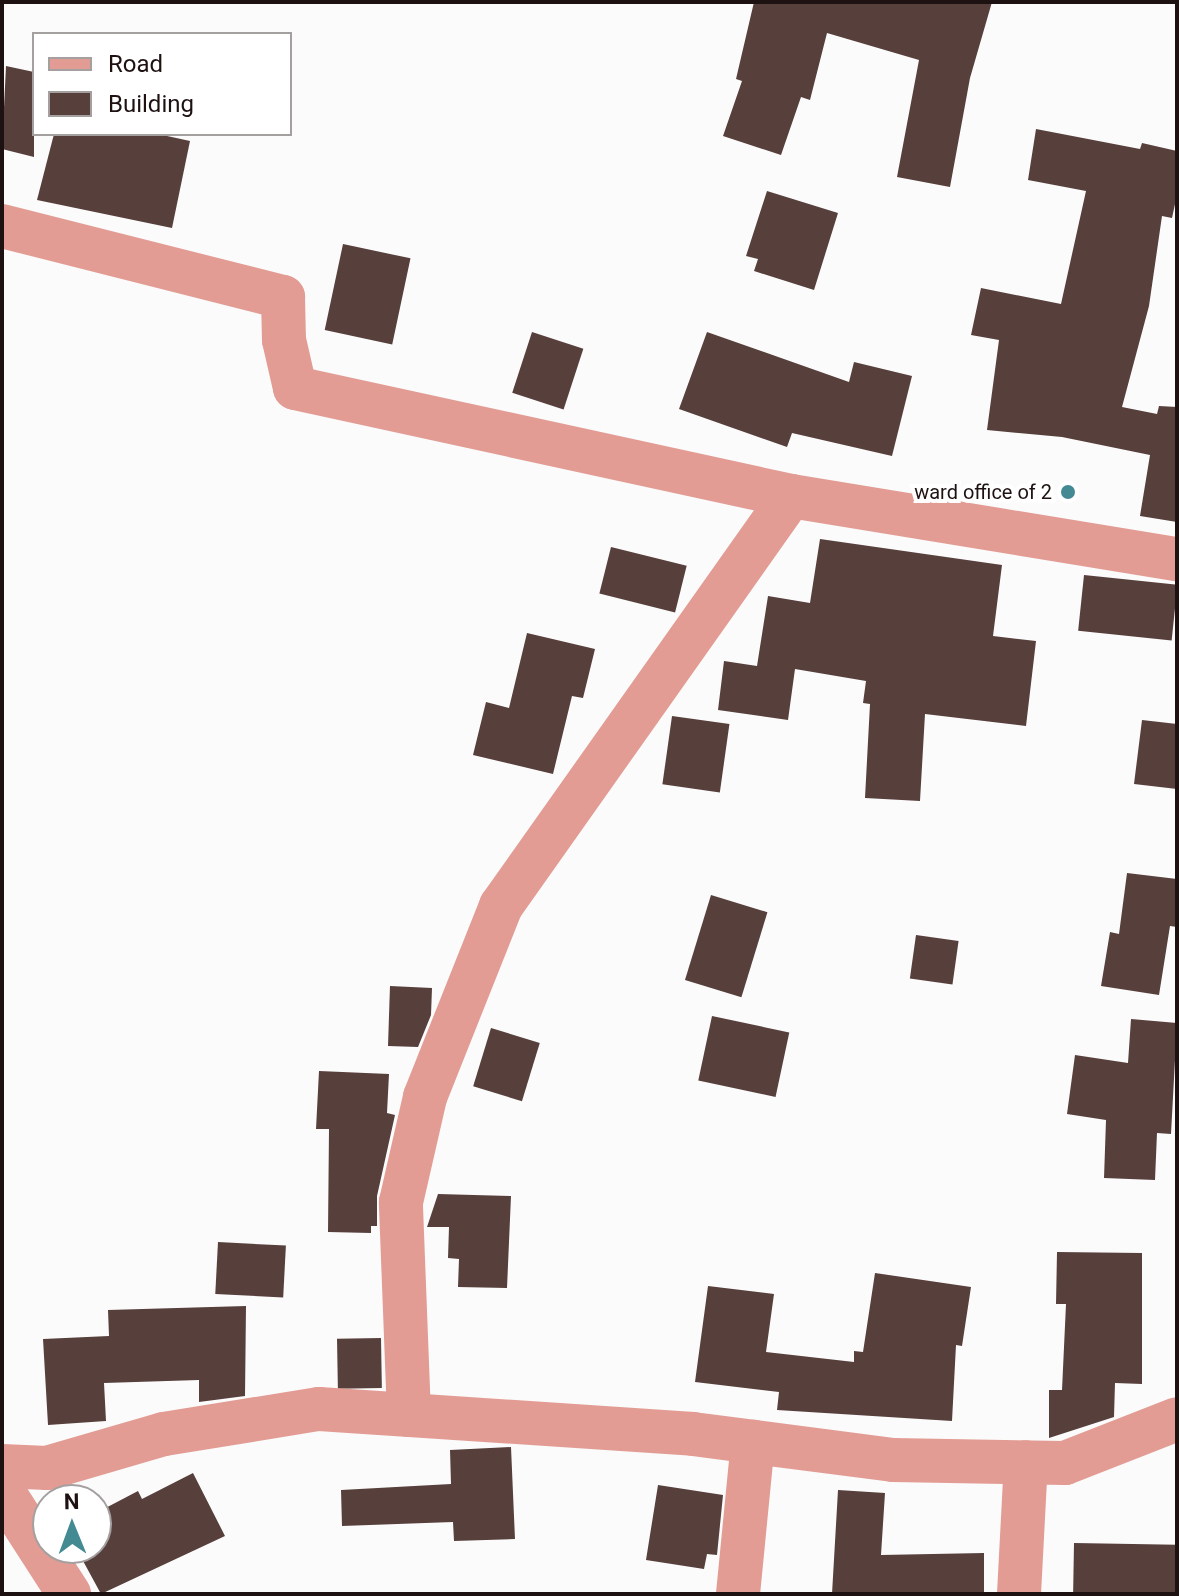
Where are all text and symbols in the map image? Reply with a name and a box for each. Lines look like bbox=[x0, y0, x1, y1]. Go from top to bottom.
legend bbox=[32, 32, 292, 136]
text: Road bbox=[108, 50, 163, 78]
text: Building bbox=[108, 90, 194, 118]
place label: ward office of 2 bbox=[914, 480, 1052, 504]
marker: ward office of 2 bbox=[1059, 483, 1077, 501]
north arrow bbox=[32, 1484, 112, 1564]
text: N bbox=[64, 1489, 80, 1514]

